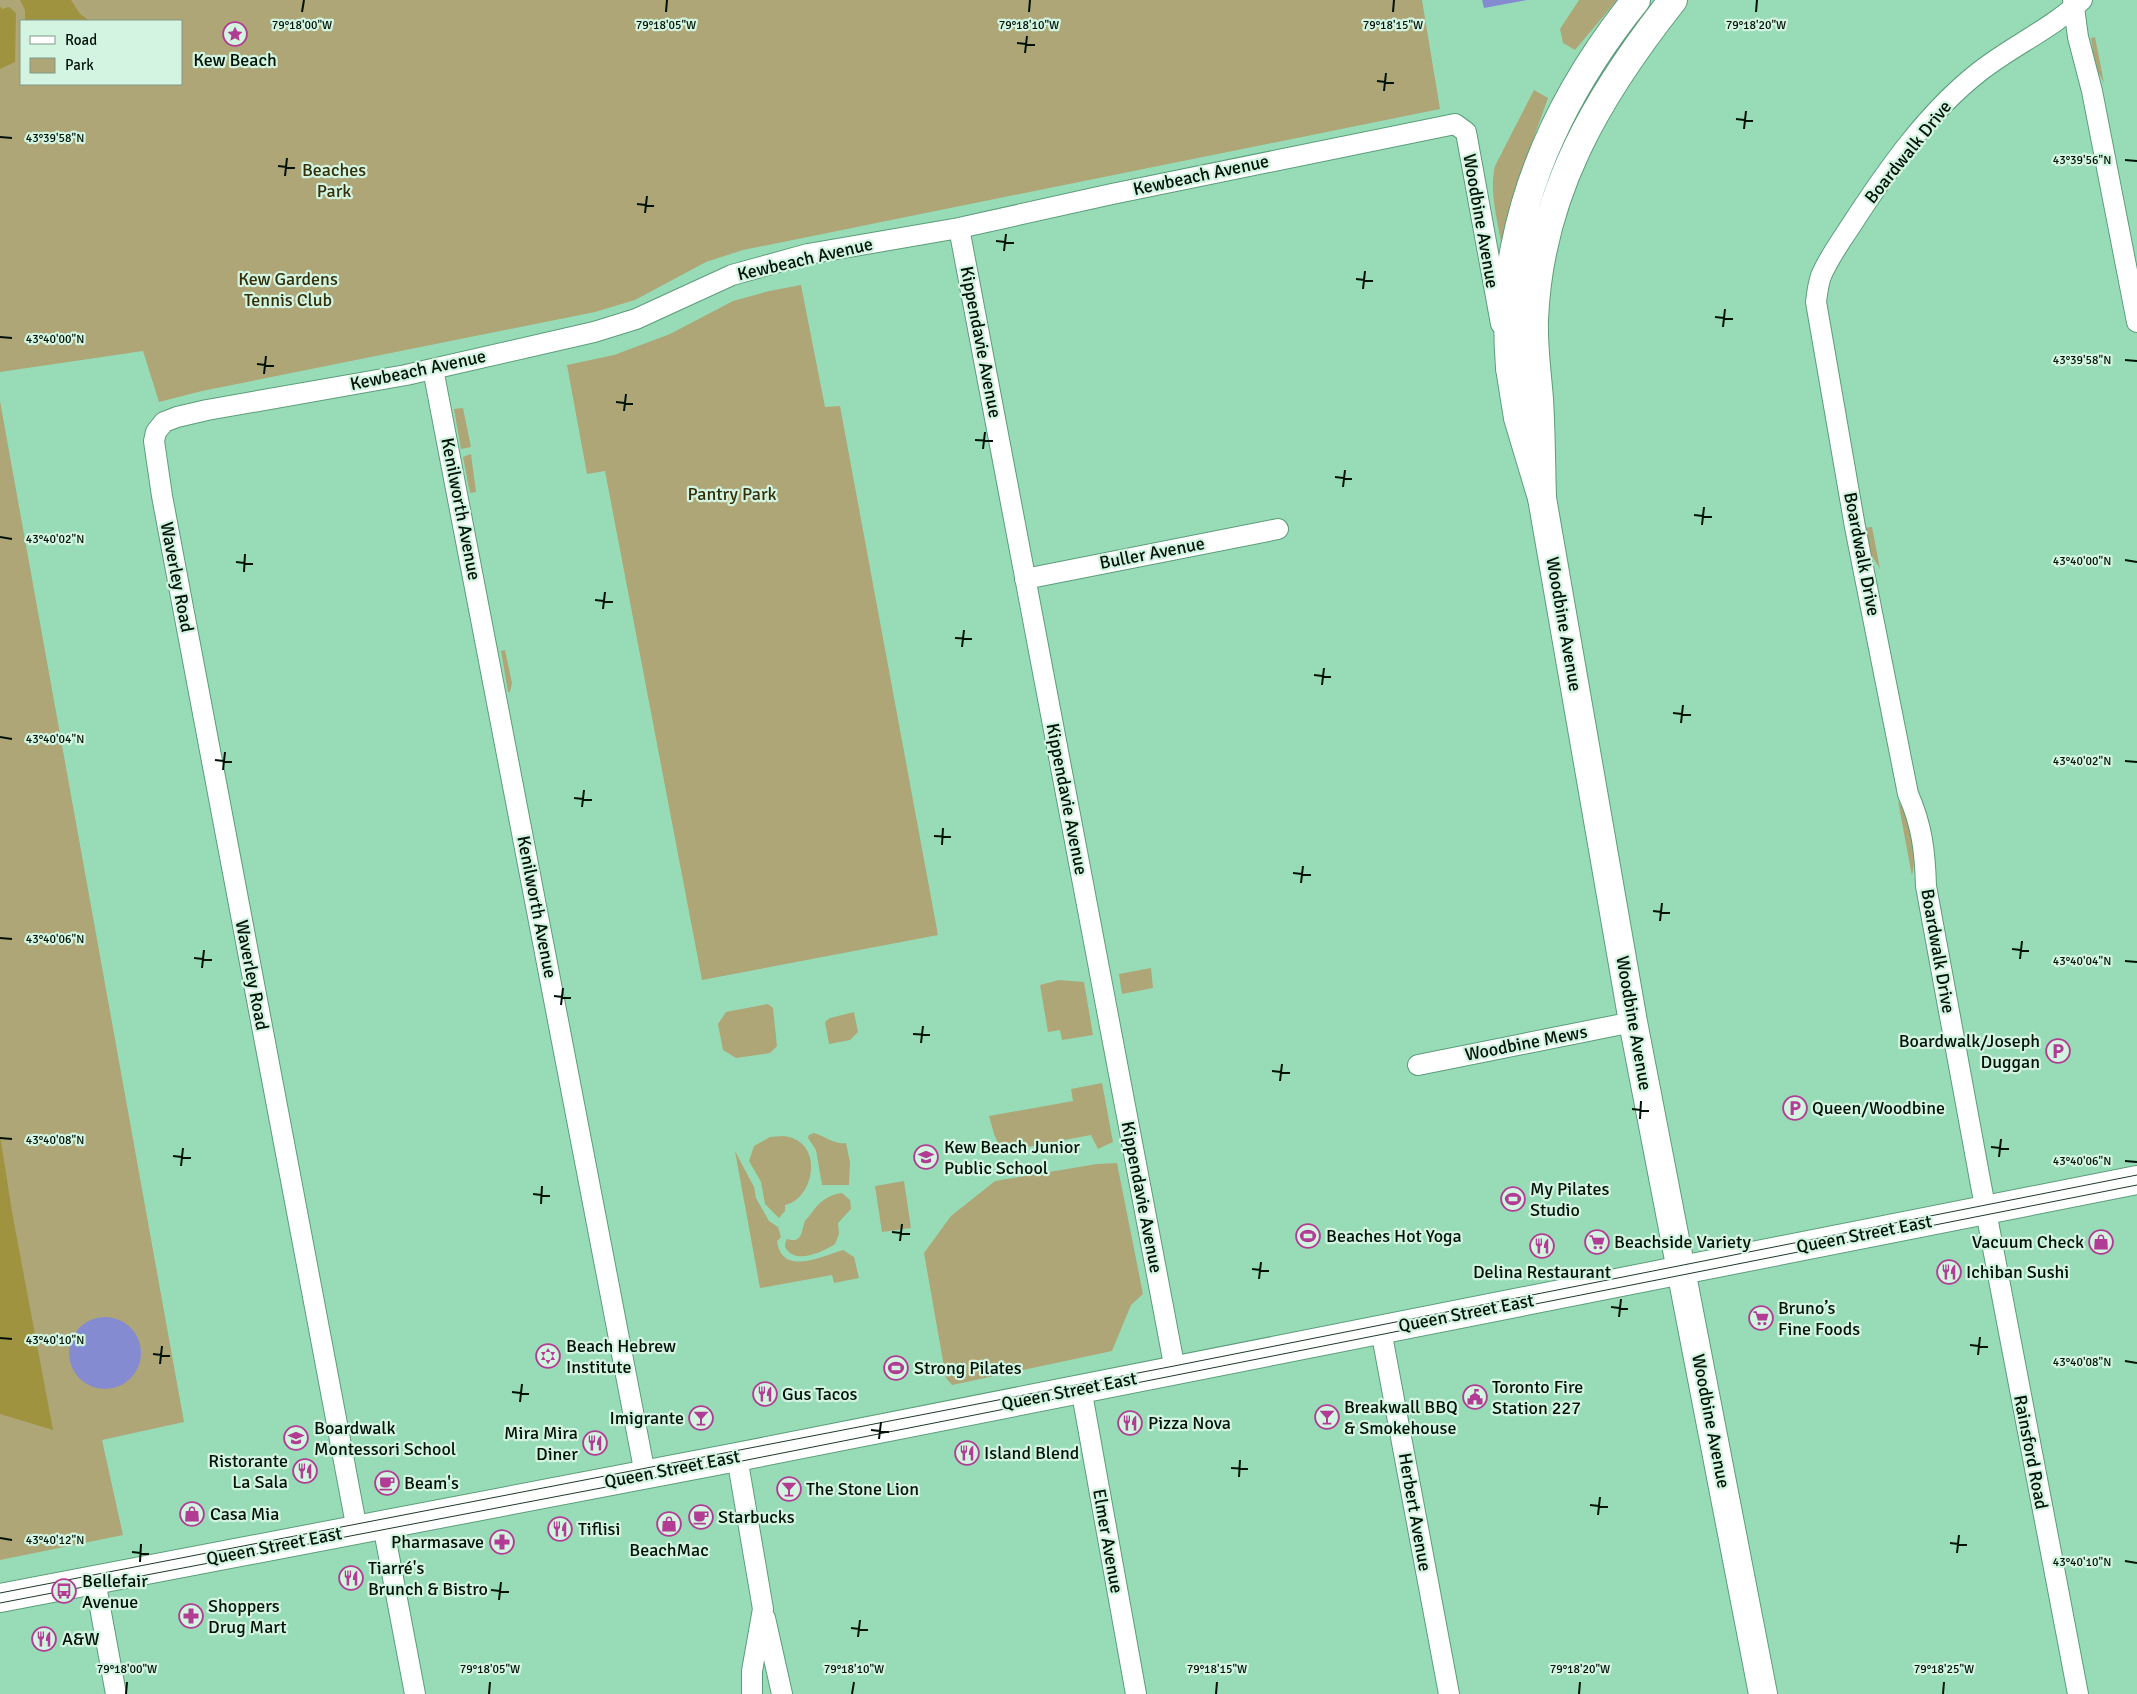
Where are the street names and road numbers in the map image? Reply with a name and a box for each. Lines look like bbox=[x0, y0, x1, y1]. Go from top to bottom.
street label: Boardwalk Drive bbox=[1860, 96, 1956, 208]
street label: Kewbeach Avenue bbox=[1131, 150, 1271, 200]
street label: Woodbine Avenue bbox=[1458, 152, 1504, 290]
street label: Kewbeach Avenue bbox=[735, 233, 875, 285]
street label: Kippendavie Avenue bbox=[956, 264, 1006, 420]
street label: Kewbeach Avenue bbox=[348, 345, 488, 395]
street label: Kenilworth Avenue bbox=[436, 436, 486, 582]
street label: Boardwalk Drive bbox=[1839, 490, 1885, 618]
street label: Waverley Road bbox=[156, 520, 198, 634]
street label: Buller Avenue bbox=[1097, 532, 1207, 574]
street label: Woodbine Avenue bbox=[1541, 555, 1587, 693]
street label: Kippendavie Avenue bbox=[1042, 721, 1092, 877]
street label: Kenilworth Avenue bbox=[512, 834, 562, 980]
street label: Boardwalk Drive bbox=[1916, 887, 1960, 1015]
street label: Waverley Road bbox=[231, 918, 273, 1032]
street label: Woodbine Avenue bbox=[1611, 954, 1657, 1092]
street label: Woodbine Mews bbox=[1463, 1020, 1589, 1066]
street label: Kippendavie Avenue bbox=[1117, 1119, 1167, 1275]
street label: Queen Street East bbox=[1794, 1210, 1934, 1258]
street label: Queen Street East bbox=[1396, 1289, 1536, 1337]
street label: Woodbine Avenue bbox=[1687, 1352, 1735, 1490]
street label: Queen Street East bbox=[999, 1367, 1139, 1415]
street label: Rainsford Road bbox=[2009, 1393, 2053, 1511]
street label: Queen Street East bbox=[602, 1445, 742, 1493]
street label: Herbert Avenue bbox=[1394, 1451, 1436, 1573]
street label: Elmer Avenue bbox=[1088, 1487, 1128, 1595]
street label: Queen Street East bbox=[204, 1522, 344, 1570]

